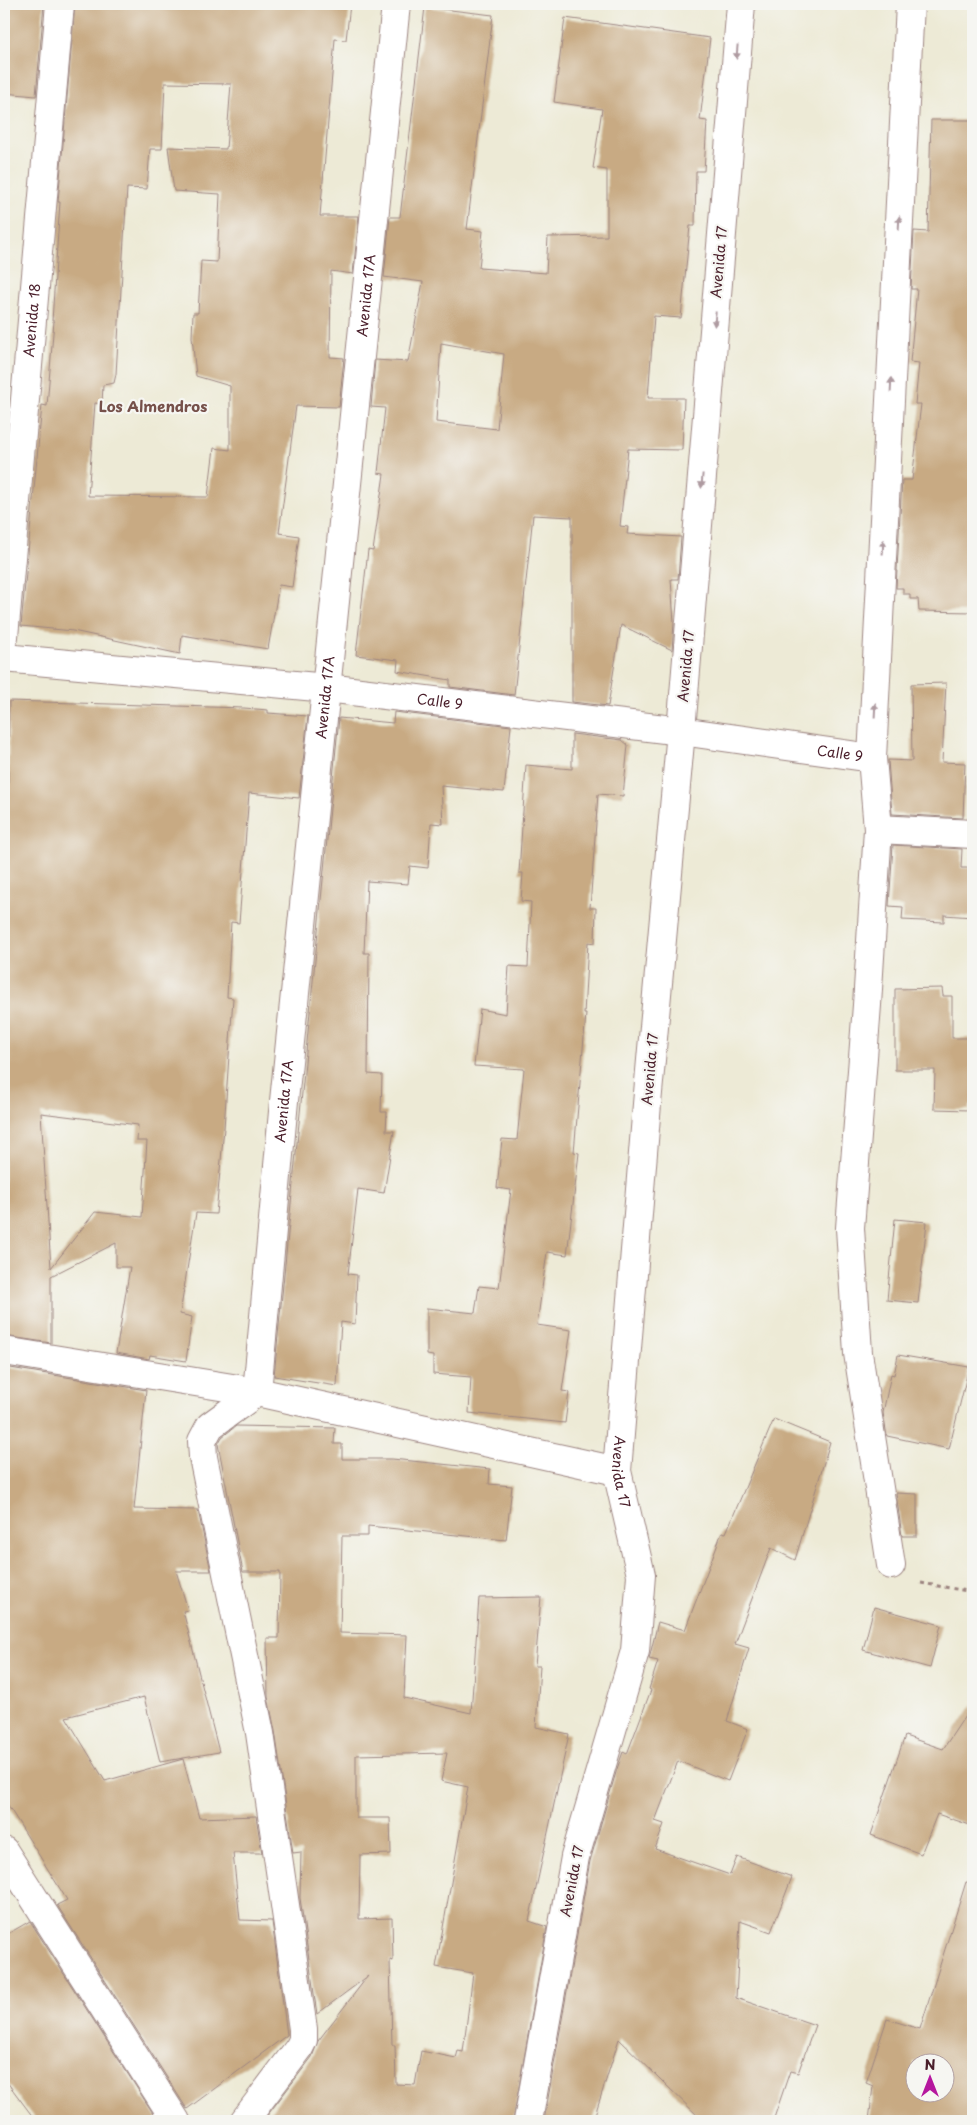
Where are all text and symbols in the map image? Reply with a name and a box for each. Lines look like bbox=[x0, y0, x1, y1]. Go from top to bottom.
one-way arrow bbox=[732, 45, 740, 61]
one-way arrow bbox=[895, 215, 903, 231]
street label: Avenida 17 bbox=[705, 224, 732, 299]
street label: Avenida 17A bbox=[351, 253, 380, 338]
street label: Avenida 18 bbox=[18, 282, 45, 358]
one-way arrow bbox=[711, 311, 719, 327]
one-way arrow bbox=[887, 377, 895, 393]
district label: Los Almendros bbox=[99, 394, 207, 417]
one-way arrow bbox=[697, 473, 705, 489]
one-way arrow bbox=[879, 539, 887, 555]
street label: Avenida 17 bbox=[672, 628, 699, 703]
street label: Avenida 17A bbox=[310, 655, 339, 740]
street label: Calle 9 bbox=[416, 688, 464, 714]
one-way arrow bbox=[871, 701, 879, 717]
street label: Calle 9 bbox=[816, 739, 864, 767]
street label: Avenida 17 bbox=[636, 1031, 663, 1106]
street label: Avenida 17A bbox=[269, 1058, 298, 1143]
street label: Avenida 17 bbox=[607, 1435, 636, 1510]
street label: Avenida 17 bbox=[554, 1843, 589, 1919]
north arrow bbox=[904, 2052, 954, 2102]
text: N bbox=[924, 2054, 936, 2075]

